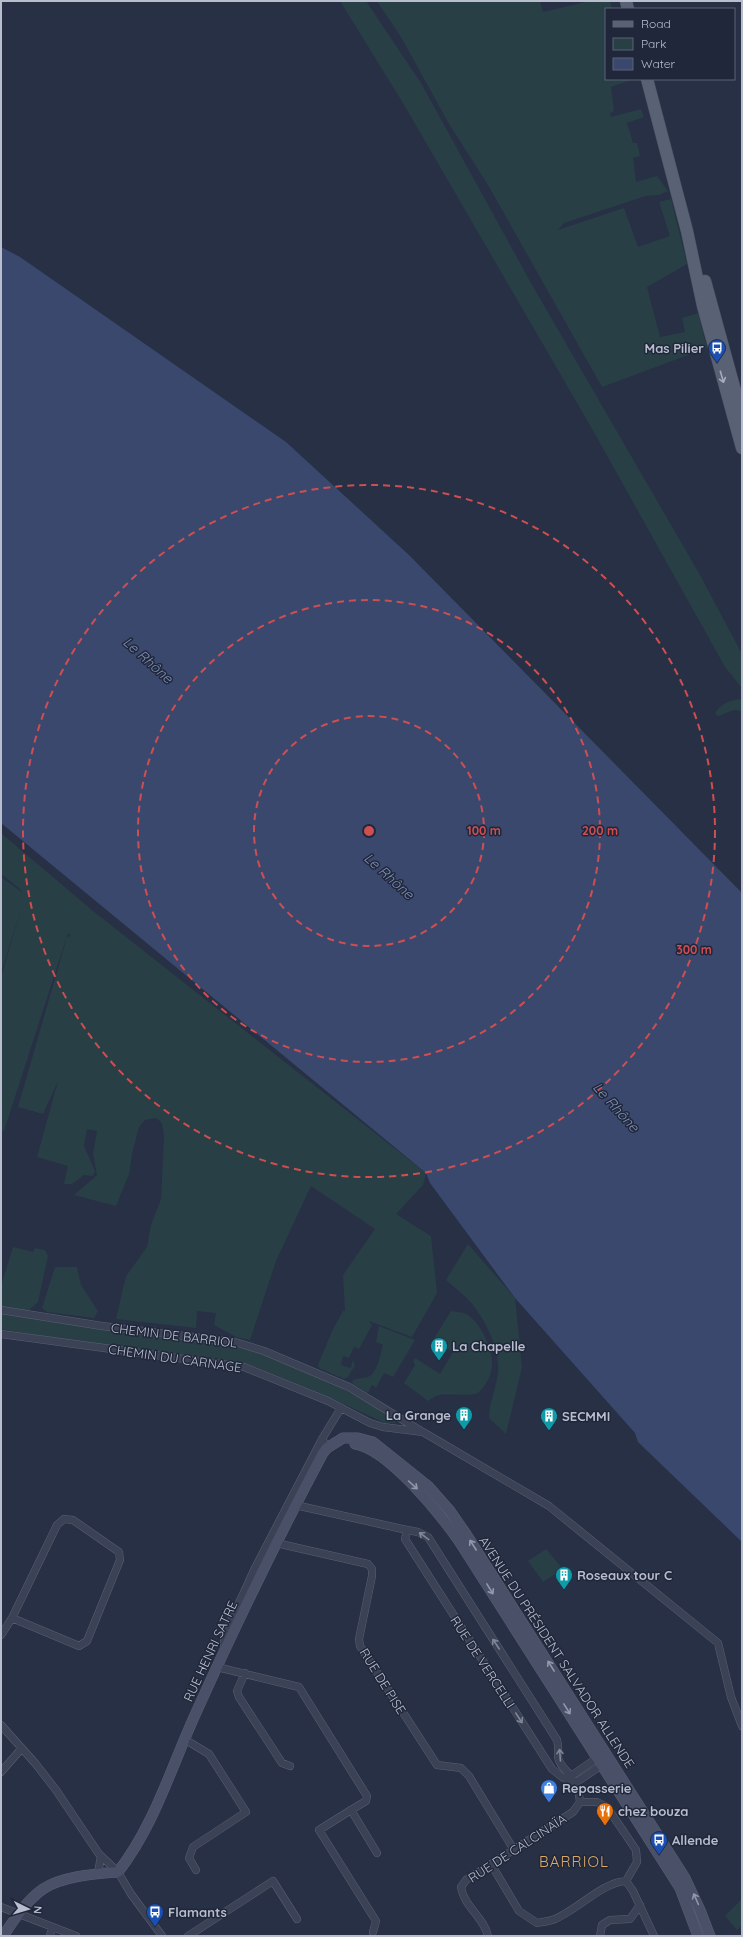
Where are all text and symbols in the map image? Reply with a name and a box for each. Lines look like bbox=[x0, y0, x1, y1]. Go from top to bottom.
legend bbox=[605, 8, 735, 80]
text: Road bbox=[641, 16, 671, 31]
text: Park bbox=[641, 36, 666, 51]
text: Water bbox=[641, 56, 676, 71]
bus stop icon: Mas Pilier bbox=[707, 338, 727, 363]
place label: Mas Pilier bbox=[644, 340, 704, 356]
one-way arrow bbox=[719, 371, 726, 384]
water label: Le Rhône bbox=[119, 633, 177, 688]
text: 100 m bbox=[467, 823, 501, 838]
text: 200 m bbox=[582, 823, 618, 838]
centre of rings bbox=[362, 824, 376, 838]
water label: Le Rhône bbox=[360, 849, 418, 904]
text: 300 m bbox=[676, 942, 712, 957]
water label: Le Rhône bbox=[589, 1078, 644, 1136]
street label: CHEMIN DE BARRIOL bbox=[110, 1319, 238, 1351]
building icon: La Chapelle bbox=[429, 1336, 449, 1361]
place label: La Chapelle bbox=[452, 1338, 526, 1354]
street label: CHEMIN DU CARNAGE bbox=[107, 1341, 243, 1375]
building icon: La Grange bbox=[454, 1405, 474, 1430]
building icon: SECMMI bbox=[539, 1406, 559, 1431]
place label: La Grange bbox=[386, 1407, 451, 1423]
place label: SECMMI bbox=[562, 1408, 610, 1424]
one-way arrow bbox=[408, 1481, 418, 1490]
one-way arrow bbox=[419, 1532, 430, 1540]
street label: AVENUE DU PRÉSIDENT SALVADOR ALLENDE bbox=[476, 1533, 638, 1771]
one-way arrow bbox=[469, 1540, 477, 1551]
building icon: Roseaux tour C bbox=[554, 1565, 574, 1590]
place label: Roseaux tour C bbox=[577, 1567, 672, 1583]
one-way arrow bbox=[487, 1583, 495, 1595]
street label: RUE HENRI SATRE bbox=[180, 1598, 240, 1704]
street label: RUE DE VERCELLI bbox=[447, 1613, 519, 1711]
one-way arrow bbox=[492, 1639, 500, 1650]
street label: RUE DE PISE bbox=[356, 1645, 410, 1717]
one-way arrow bbox=[547, 1661, 555, 1672]
one-way arrow bbox=[563, 1703, 571, 1715]
one-way arrow bbox=[516, 1712, 524, 1724]
one-way arrow bbox=[556, 1749, 563, 1762]
shop icon: Repasserie bbox=[539, 1778, 559, 1803]
place label: Repasserie bbox=[562, 1780, 632, 1796]
restaurant icon: chez bouza bbox=[595, 1801, 615, 1826]
place label: chez bouza bbox=[618, 1803, 688, 1819]
street label: RUE DE CALCINAÏA bbox=[465, 1810, 570, 1886]
bus stop icon: Allende bbox=[649, 1830, 669, 1855]
place label: Allende bbox=[672, 1832, 719, 1848]
district label: BARRIOL bbox=[539, 1852, 609, 1871]
north arrow bbox=[8, 1889, 48, 1929]
one-way arrow bbox=[692, 1894, 699, 1906]
bus stop icon: Flamants bbox=[145, 1902, 165, 1927]
place label: Flamants bbox=[168, 1904, 227, 1920]
text: N bbox=[31, 1905, 45, 1915]

